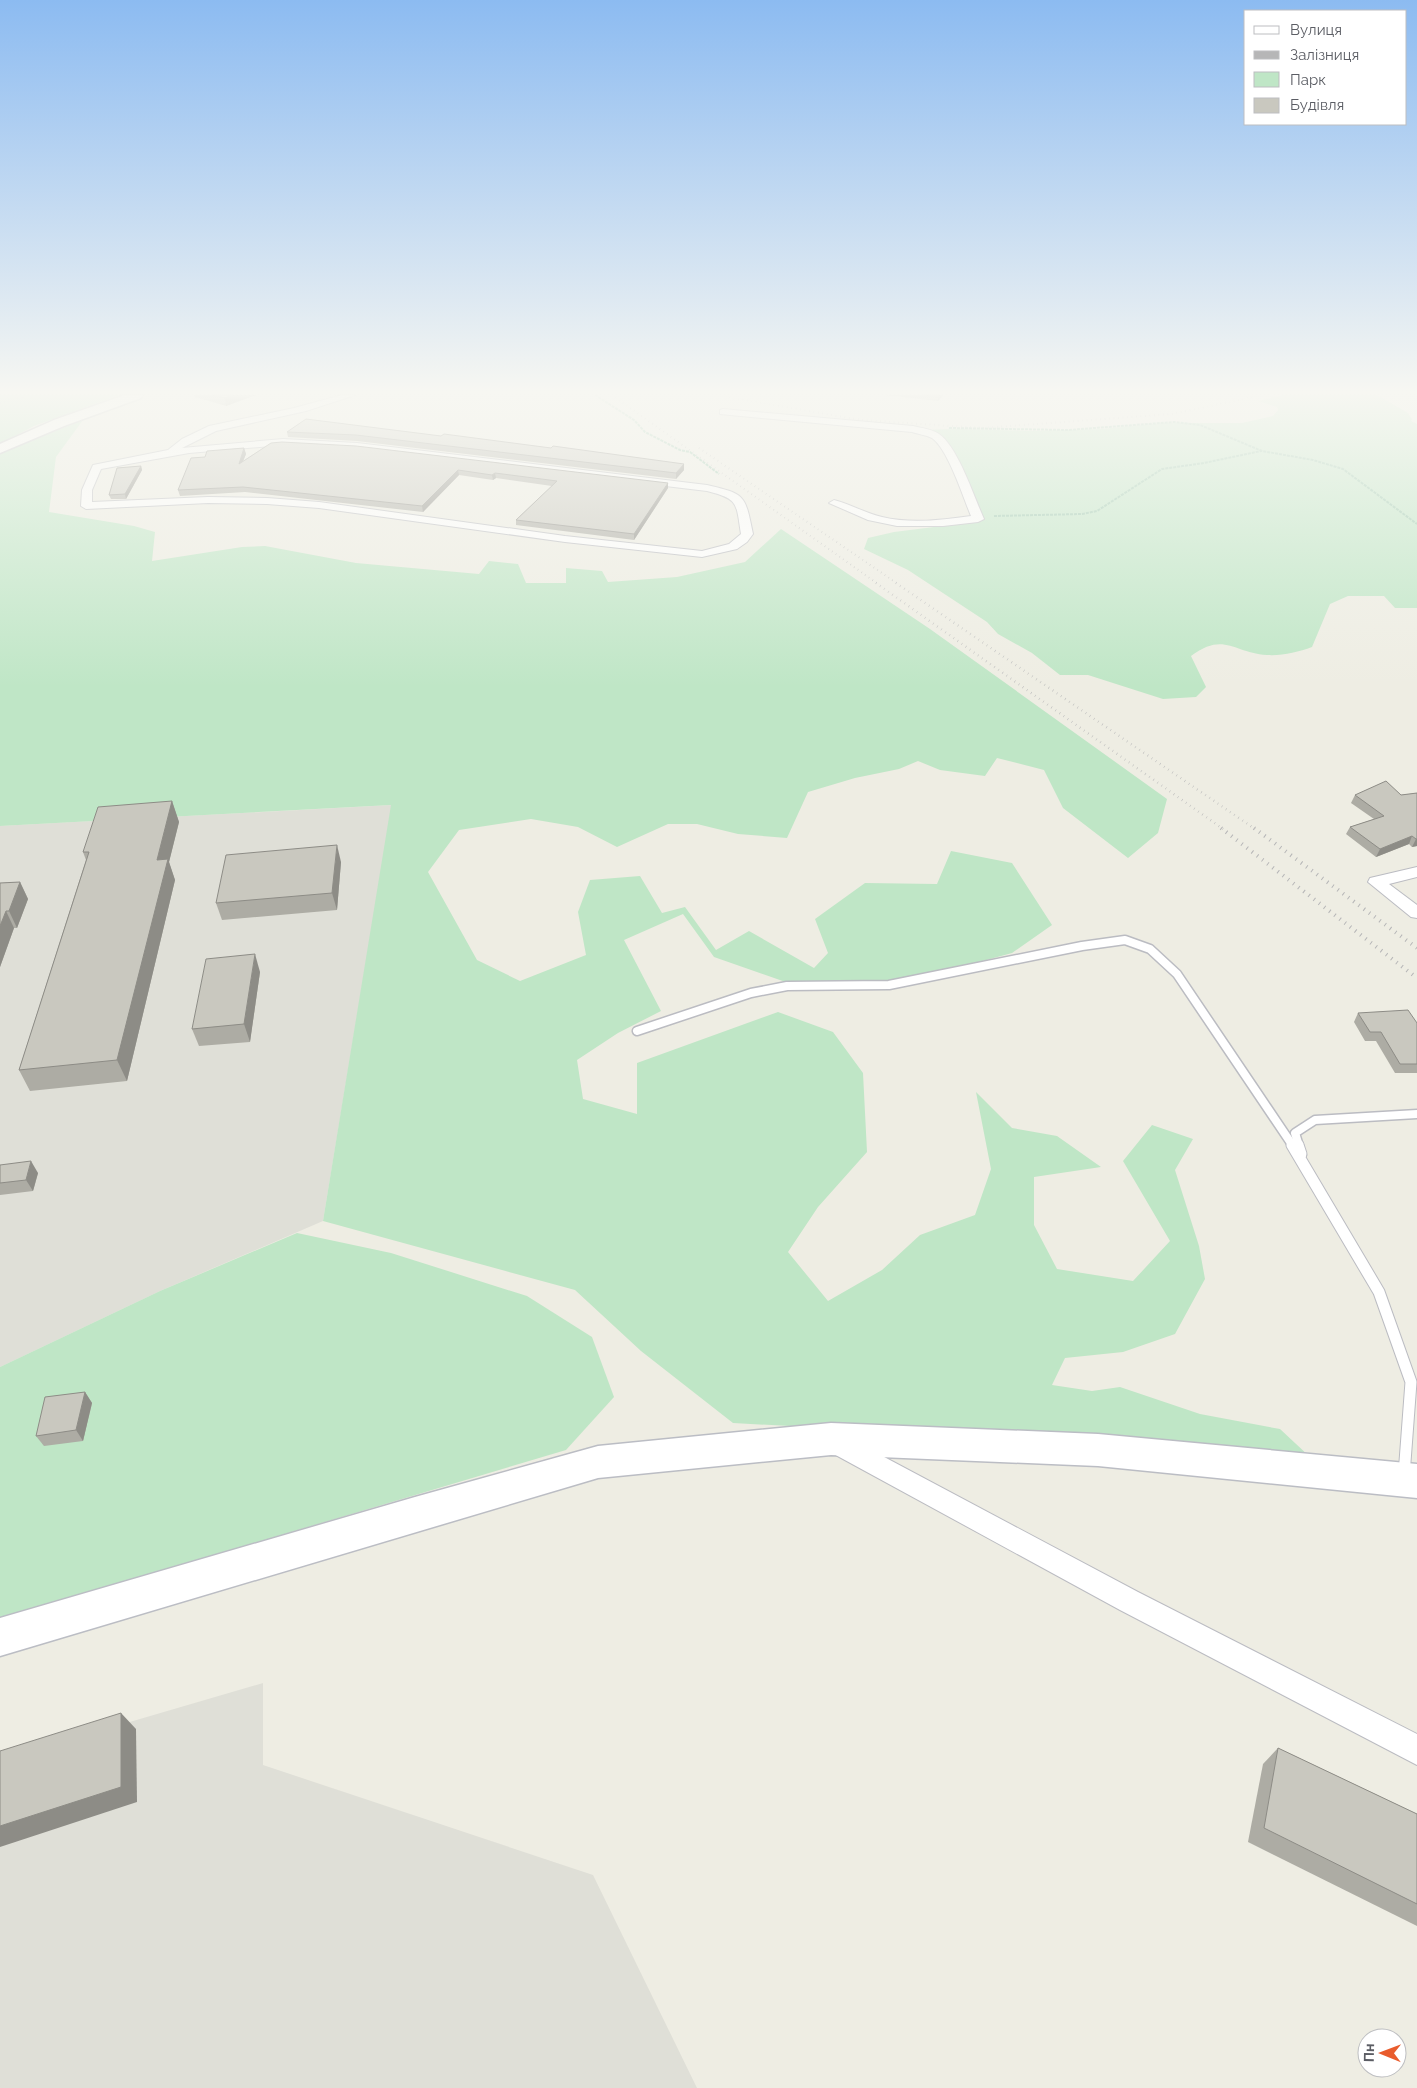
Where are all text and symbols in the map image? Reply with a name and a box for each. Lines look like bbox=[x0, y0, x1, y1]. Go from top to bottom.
legend bbox=[1244, 10, 1407, 125]
text: Вулиця bbox=[1290, 21, 1342, 39]
text: Залізниця bbox=[1290, 46, 1359, 64]
text: Парк bbox=[1290, 71, 1326, 89]
text: Будівля bbox=[1290, 96, 1344, 114]
north arrow bbox=[1357, 2028, 1407, 2078]
text: Пн bbox=[1361, 2043, 1377, 2062]

